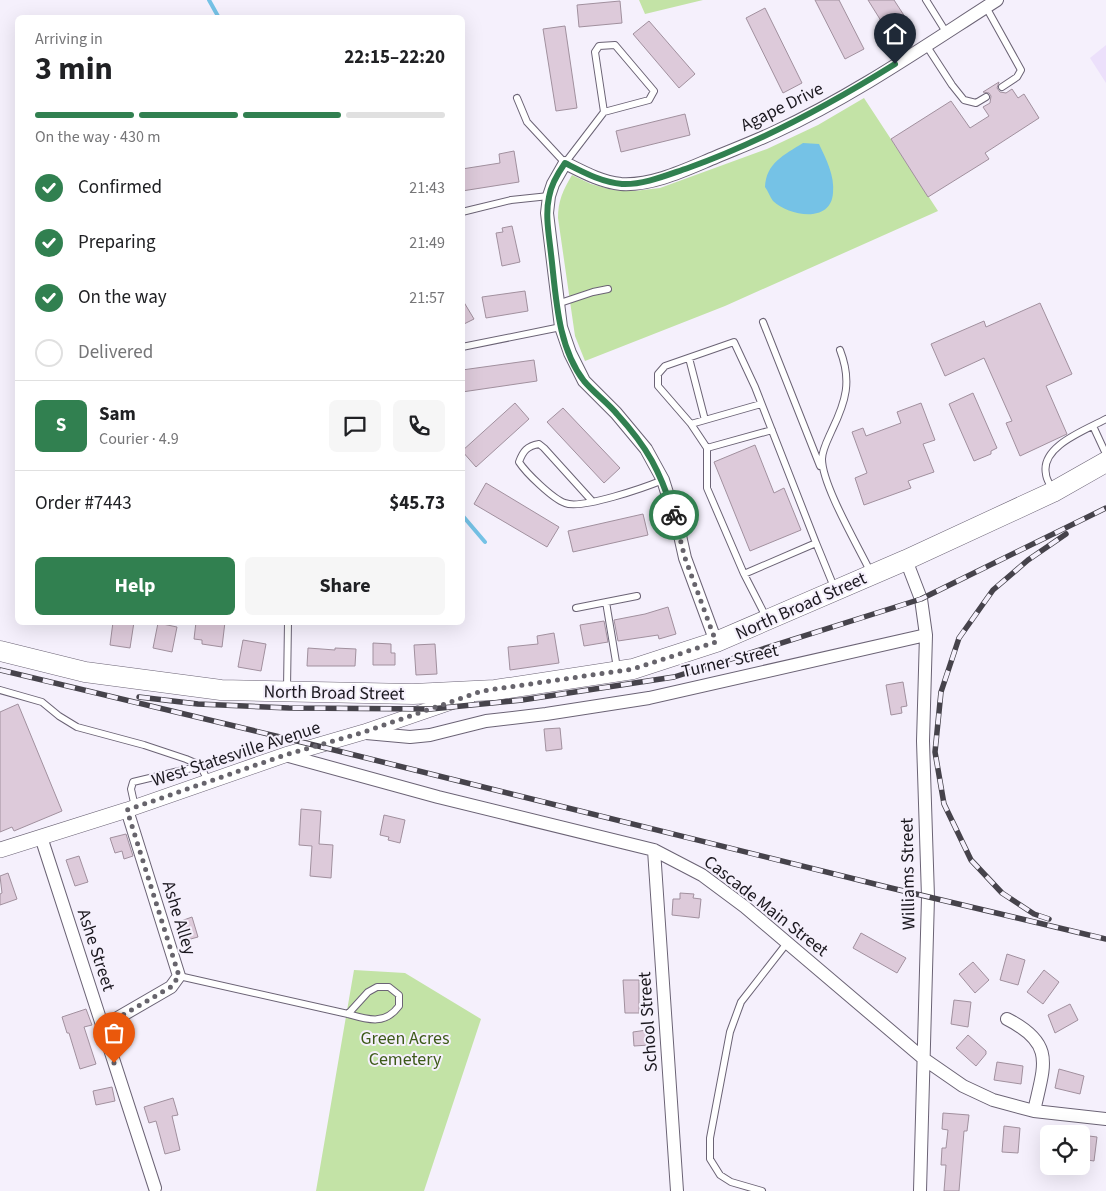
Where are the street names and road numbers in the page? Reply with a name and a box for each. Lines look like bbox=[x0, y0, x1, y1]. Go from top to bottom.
street label: Agape Drive bbox=[736, 76, 828, 138]
street label: North Broad Street bbox=[731, 566, 871, 646]
street label: Turner Street bbox=[679, 638, 781, 684]
street label: North Broad Street bbox=[263, 679, 405, 707]
street label: West Statesville Avenue bbox=[148, 715, 324, 793]
street label: Williams Street bbox=[895, 818, 921, 930]
street label: Cascade Main Street bbox=[699, 849, 833, 963]
street label: Ashe Alley bbox=[156, 878, 202, 959]
street label: Ashe Street bbox=[71, 906, 121, 994]
street label: School Street bbox=[632, 971, 664, 1073]

